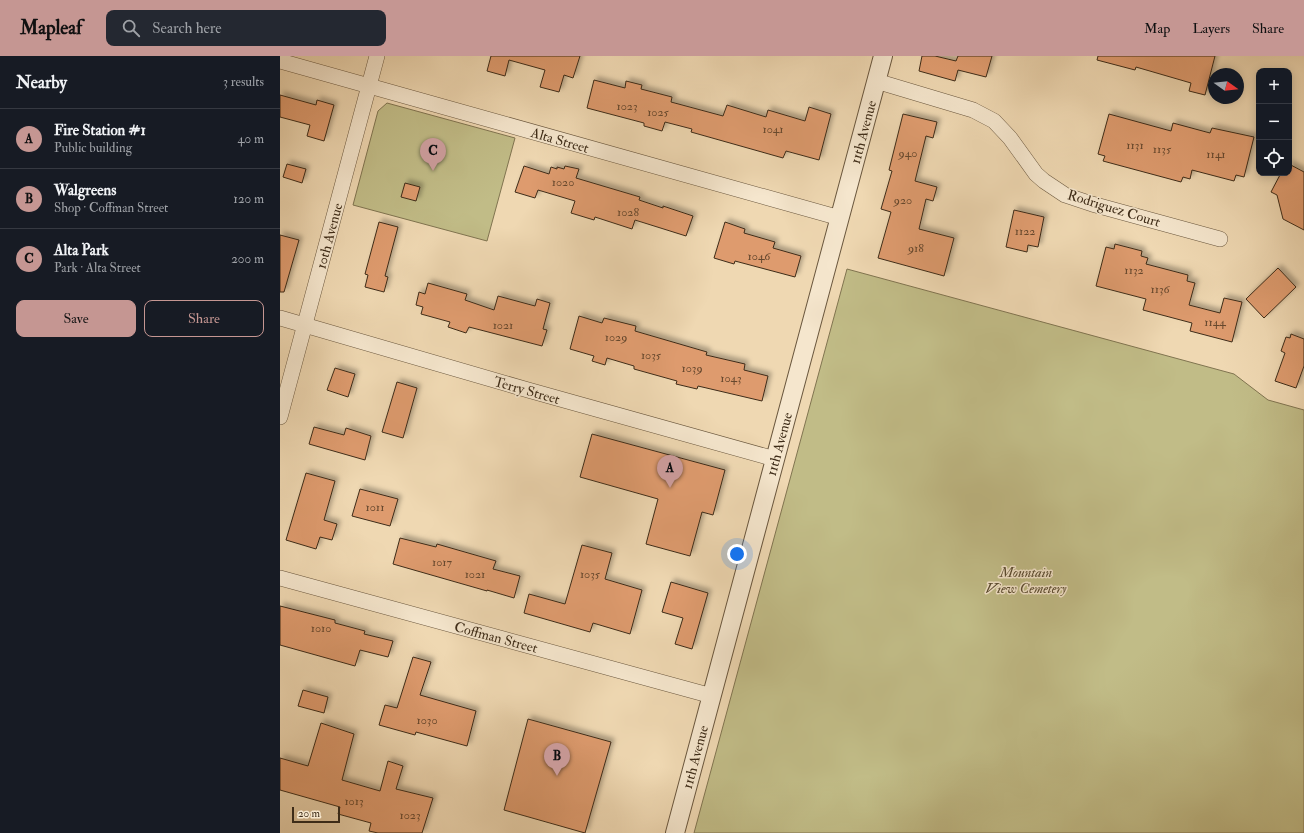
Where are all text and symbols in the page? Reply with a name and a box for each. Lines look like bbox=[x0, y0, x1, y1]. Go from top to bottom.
search box bbox=[106, 10, 386, 46]
text: Mapleaf bbox=[20, 16, 82, 40]
icon: search bbox=[120, 17, 142, 39]
text: Search here bbox=[152, 19, 222, 38]
text: Map bbox=[1144, 20, 1170, 37]
text: Layers bbox=[1192, 20, 1230, 37]
text: Share bbox=[1252, 20, 1284, 37]
north arrow bbox=[1208, 68, 1244, 104]
map controls bbox=[1256, 68, 1292, 176]
button: + bbox=[1256, 68, 1292, 104]
text: Nearby bbox=[16, 72, 67, 93]
text: 3 results bbox=[223, 74, 264, 90]
street label: 11th Avenue bbox=[847, 98, 880, 166]
house number: 1023 bbox=[616, 99, 638, 114]
button: − bbox=[1256, 104, 1292, 140]
house number: 1025 bbox=[647, 105, 670, 120]
text: Fire Station #1 bbox=[54, 121, 146, 140]
house number: 1041 bbox=[762, 122, 784, 137]
street label: Alta Street bbox=[528, 124, 591, 157]
text: A bbox=[25, 131, 33, 147]
text: 40 m bbox=[238, 131, 264, 147]
pin: C bbox=[420, 138, 446, 171]
house number: 1131 bbox=[1126, 138, 1144, 153]
text: Public building bbox=[54, 140, 132, 156]
button: locate bbox=[1256, 140, 1292, 176]
house number: 1135 bbox=[1153, 142, 1172, 157]
house number: 940 bbox=[898, 146, 917, 161]
house number: 1141 bbox=[1206, 147, 1226, 162]
house number: 1020 bbox=[552, 175, 574, 190]
text: Walgreens bbox=[54, 181, 116, 200]
street label: Rodriguez Court bbox=[1065, 186, 1163, 231]
text: B bbox=[25, 191, 33, 207]
text: 120 m bbox=[233, 191, 264, 207]
house number: 920 bbox=[893, 193, 912, 208]
text: Shop · Coffman Street bbox=[54, 200, 168, 216]
street label: 10th Avenue bbox=[313, 201, 346, 271]
house number: 1028 bbox=[617, 205, 639, 220]
house number: 1122 bbox=[1015, 224, 1035, 239]
text: Alta Park bbox=[54, 241, 109, 260]
house number: 918 bbox=[907, 241, 924, 256]
house number: 1046 bbox=[748, 249, 771, 264]
text: C bbox=[24, 251, 34, 267]
text: 200 m bbox=[231, 251, 264, 267]
text: Park · Alta Street bbox=[54, 260, 141, 276]
house number: 1132 bbox=[1124, 263, 1144, 278]
house number: 1136 bbox=[1150, 282, 1171, 297]
button: Save bbox=[16, 300, 136, 337]
button: Share bbox=[144, 300, 264, 337]
house number: 1144 bbox=[1204, 315, 1226, 330]
house number: 1021 bbox=[493, 318, 513, 333]
house number: 1029 bbox=[605, 330, 627, 345]
house number: 1035 bbox=[641, 348, 662, 363]
house number: 1039 bbox=[681, 361, 703, 376]
house number: 1043 bbox=[720, 371, 742, 386]
street label: Terry Street bbox=[492, 373, 562, 409]
street label: 11th Avenue bbox=[763, 410, 796, 478]
pin: A bbox=[657, 455, 683, 488]
house number: 1011 bbox=[366, 500, 384, 515]
your location bbox=[727, 544, 747, 564]
house number: 1017 bbox=[432, 555, 453, 570]
park label: Mountain View Cemetery bbox=[985, 564, 1067, 597]
house number: 1021 bbox=[465, 567, 485, 582]
house number: 1035 bbox=[580, 567, 601, 582]
street label: Coffman Street bbox=[452, 618, 540, 657]
house number: 1010 bbox=[311, 621, 331, 636]
house number: 1030 bbox=[416, 713, 438, 728]
street label: 11th Avenue bbox=[679, 723, 712, 791]
pin: B bbox=[544, 743, 570, 776]
house number: 1013 bbox=[344, 794, 364, 809]
scale bar bbox=[292, 805, 340, 824]
text: 20 m bbox=[298, 807, 320, 820]
house number: 1023 bbox=[399, 808, 421, 823]

